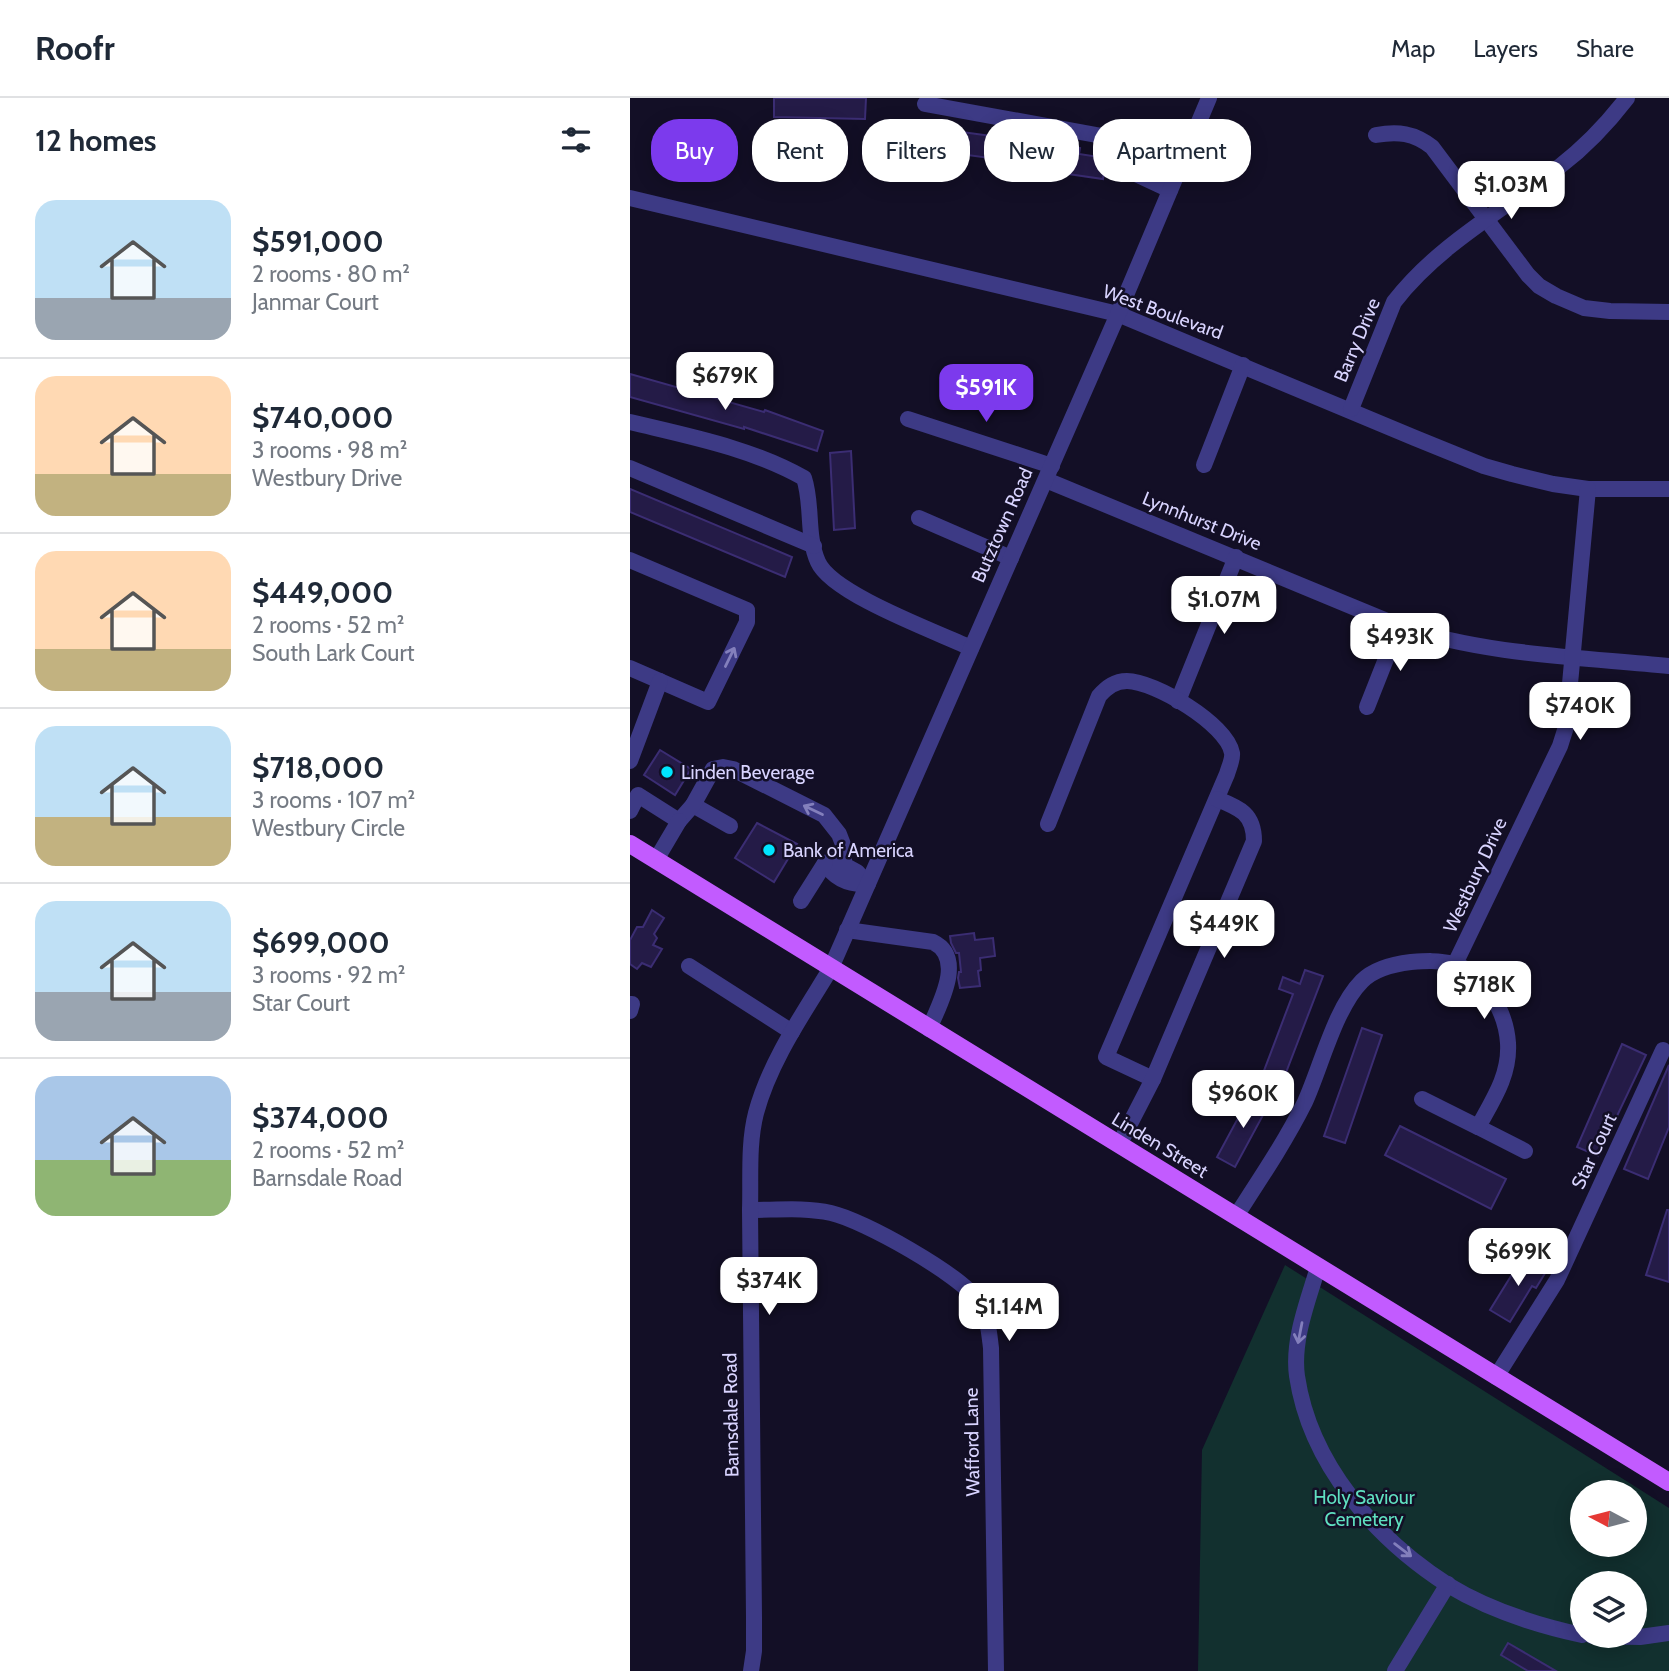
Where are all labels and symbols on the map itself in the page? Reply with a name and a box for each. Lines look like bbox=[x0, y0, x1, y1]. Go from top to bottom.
pin: $1.03M bbox=[1454, 162, 1568, 221]
street label: West Boulevard bbox=[1100, 280, 1226, 344]
street label: Barry Drive bbox=[1329, 294, 1385, 385]
pin: $679K bbox=[676, 352, 774, 412]
pin: $591K bbox=[937, 364, 1035, 424]
street label: Butztown Road bbox=[966, 464, 1038, 586]
street label: Lynnhurst Drive bbox=[1139, 487, 1265, 555]
pin: $1.07M bbox=[1167, 576, 1281, 636]
pin: $493K bbox=[1351, 614, 1449, 673]
one-way arrow bbox=[724, 647, 737, 668]
pin: $740K bbox=[1531, 682, 1629, 742]
place label: Linden Beverage bbox=[681, 761, 815, 784]
marker: Linden Beverage bbox=[659, 764, 675, 780]
one-way arrow bbox=[803, 802, 824, 816]
street label: Westbury Drive bbox=[1438, 814, 1512, 936]
place label: Bank of America bbox=[783, 839, 914, 862]
marker: Bank of America bbox=[761, 842, 777, 858]
pin: $449K bbox=[1175, 900, 1273, 960]
pin: $718K bbox=[1435, 962, 1533, 1021]
pin: $960K bbox=[1194, 1070, 1292, 1130]
street label: Linden Street bbox=[1108, 1107, 1213, 1183]
street label: Star Court bbox=[1566, 1109, 1622, 1193]
pin: $699K bbox=[1469, 1228, 1567, 1288]
pin: $374K bbox=[720, 1258, 818, 1317]
pin: $1.14M bbox=[952, 1284, 1066, 1343]
one-way arrow bbox=[1293, 1321, 1307, 1344]
street label: Barnsdale Road bbox=[718, 1353, 744, 1477]
street label: Wafford Lane bbox=[960, 1387, 984, 1497]
north arrow bbox=[1570, 1480, 1647, 1558]
park label: Holy Saviour Cemetery bbox=[1313, 1486, 1415, 1531]
one-way arrow bbox=[1393, 1543, 1412, 1558]

